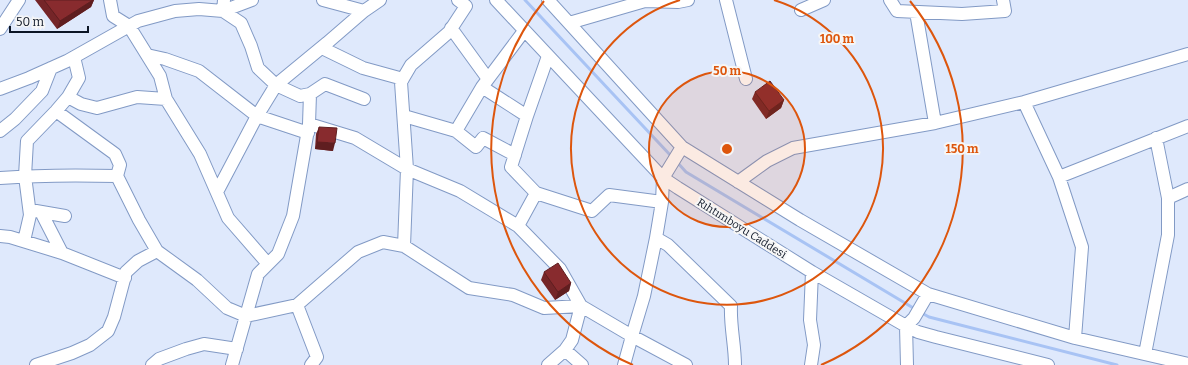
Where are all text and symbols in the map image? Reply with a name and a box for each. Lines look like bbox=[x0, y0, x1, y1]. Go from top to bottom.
scale bar bbox=[10, 8, 88, 34]
text: 50 m bbox=[16, 15, 45, 29]
text: 100 m bbox=[820, 32, 855, 46]
text: 50 m bbox=[713, 64, 741, 78]
centre of rings bbox=[720, 142, 734, 156]
text: 150 m bbox=[946, 142, 979, 156]
street label: Rıhtımboyu Caddesi bbox=[695, 196, 789, 262]

